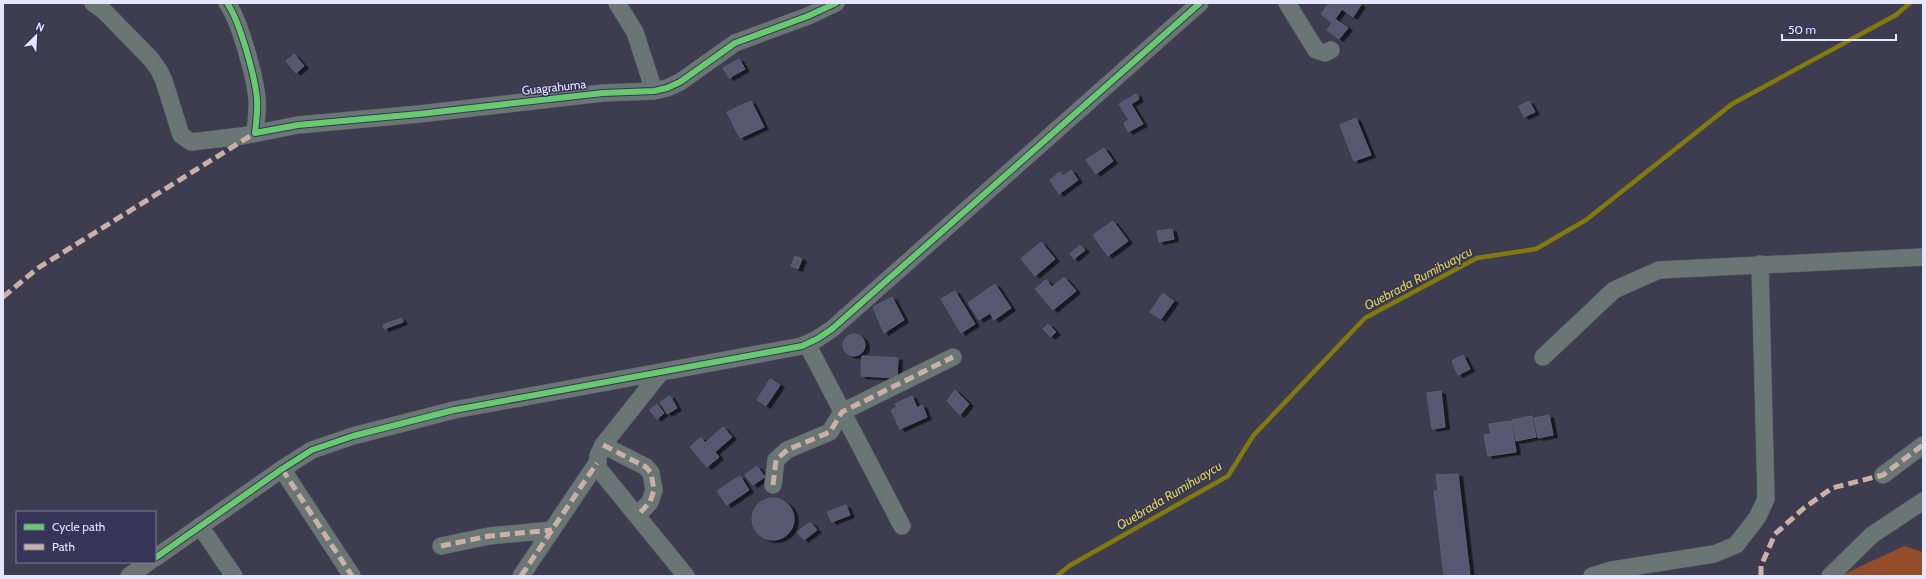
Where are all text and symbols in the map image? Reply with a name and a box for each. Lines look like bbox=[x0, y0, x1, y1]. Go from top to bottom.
north arrow bbox=[16, 16, 56, 56]
scale bar bbox=[1782, 16, 1896, 42]
text: N bbox=[34, 19, 46, 35]
text: 50 m bbox=[1788, 22, 1816, 37]
street label: Guagrahuma bbox=[521, 76, 587, 98]
water label: Quebrada Rumihuaycu bbox=[1361, 242, 1475, 313]
water label: Quebrada Rumihuaycu bbox=[1113, 457, 1225, 533]
legend bbox=[16, 511, 156, 563]
text: Cycle path bbox=[52, 519, 105, 534]
text: Path bbox=[52, 539, 75, 554]

